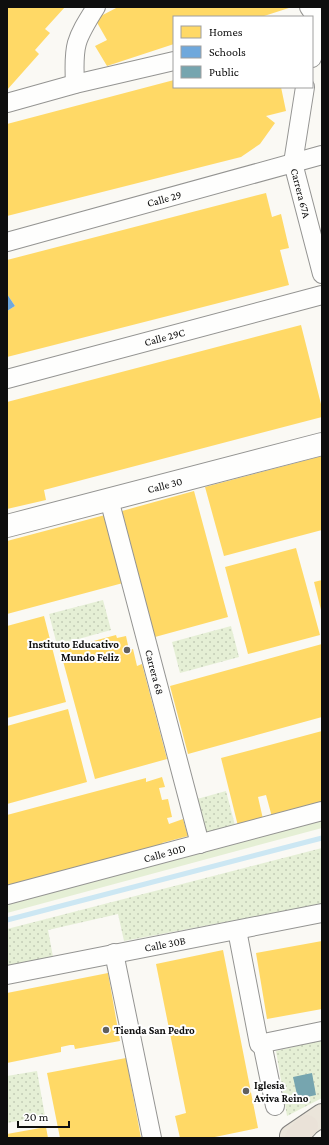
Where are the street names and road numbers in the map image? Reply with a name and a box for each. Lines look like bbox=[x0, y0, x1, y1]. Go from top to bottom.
street label: Carrera 67A bbox=[289, 167, 313, 220]
street label: Calle 29 bbox=[146, 188, 183, 209]
street label: Calle 29C bbox=[143, 326, 187, 348]
street label: Calle 30 bbox=[146, 475, 184, 495]
street label: Carrera 68 bbox=[143, 648, 166, 696]
street label: Calle 30D bbox=[142, 842, 187, 864]
street label: Calle 30B bbox=[143, 934, 187, 954]

